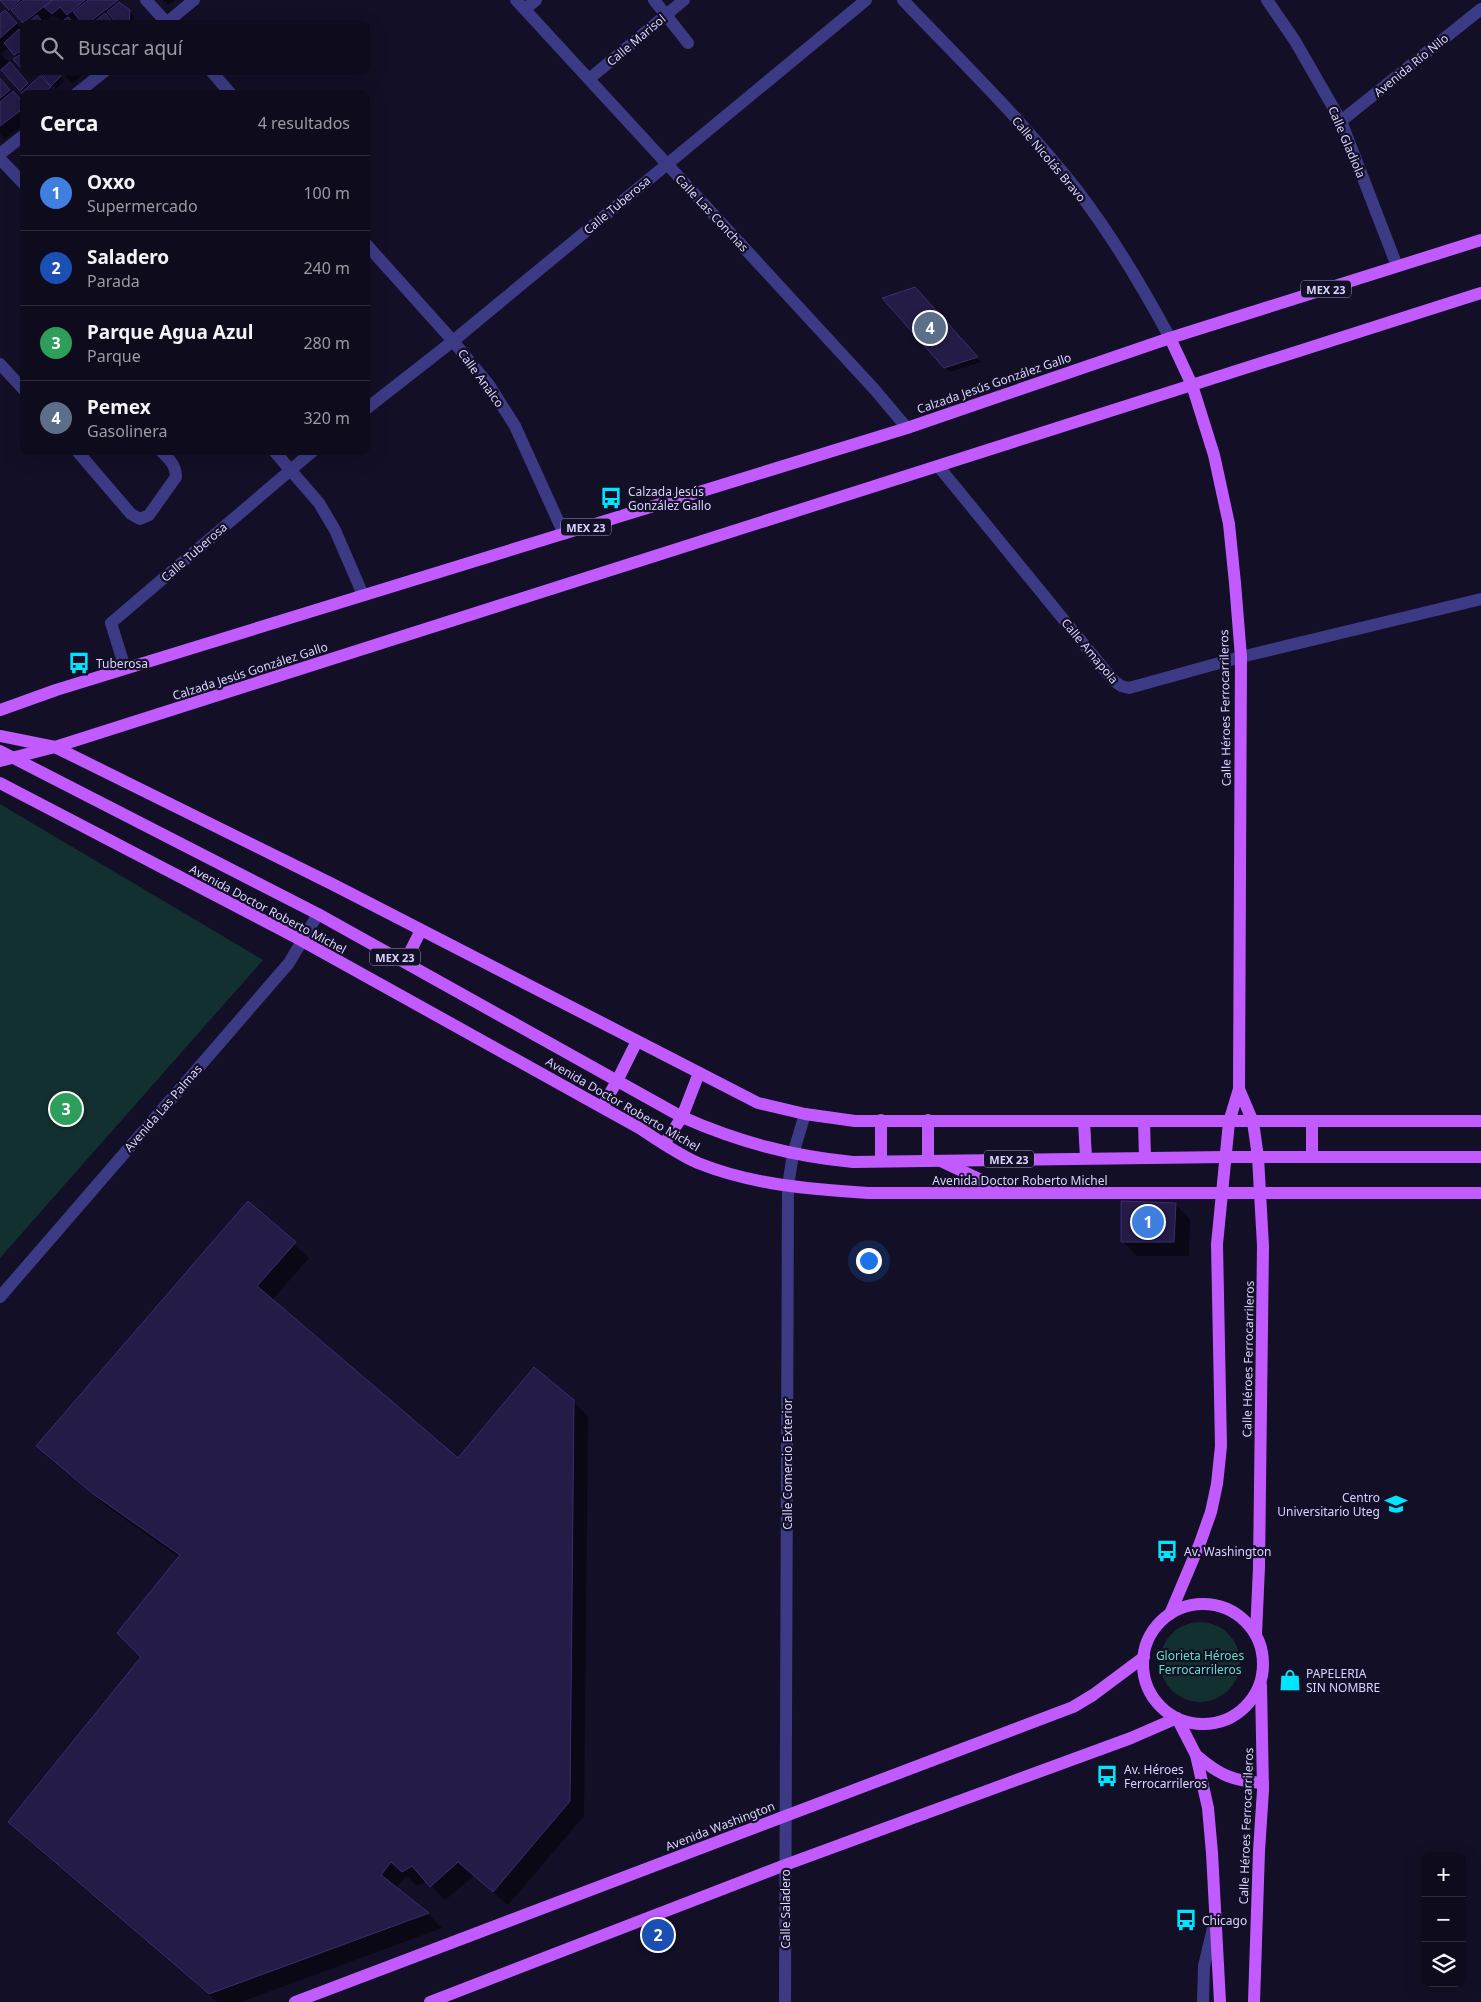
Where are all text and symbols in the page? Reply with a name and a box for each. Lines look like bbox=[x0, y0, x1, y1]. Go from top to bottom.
street label: Calle Marisol bbox=[603, 10, 669, 70]
search box bbox=[20, 20, 370, 75]
street label: Avenida Río Nilo bbox=[1370, 30, 1452, 100]
icon: search bbox=[38, 34, 66, 62]
text: Buscar aquí bbox=[78, 35, 183, 61]
street label: Calle Gladiola bbox=[1324, 103, 1370, 181]
text: Cerca bbox=[40, 109, 98, 137]
text: 4 resultados bbox=[258, 112, 350, 134]
street label: Calle Nicolás Bravo bbox=[1008, 113, 1090, 205]
text: Oxxo bbox=[87, 169, 136, 195]
street label: Calle Las Conchas bbox=[672, 171, 753, 256]
street label: Calle Tuberosa bbox=[580, 172, 654, 238]
text: 1 bbox=[51, 182, 61, 204]
text: 100 m bbox=[303, 182, 350, 204]
text: Supermercado bbox=[87, 195, 198, 217]
text: Saladero bbox=[87, 244, 169, 270]
text: 2 bbox=[51, 257, 61, 279]
text: 240 m bbox=[303, 257, 350, 279]
text: Parada bbox=[87, 270, 140, 292]
road number: MEX 23 bbox=[1301, 280, 1351, 298]
pin: 4 bbox=[914, 309, 946, 347]
text: Parque Agua Azul bbox=[87, 319, 253, 345]
text: 3 bbox=[51, 332, 61, 354]
text: 280 m bbox=[303, 332, 350, 354]
text: Parque bbox=[87, 345, 141, 367]
street label: Calle Analco bbox=[454, 345, 508, 411]
street label: Calzada Jesús González Gallo bbox=[914, 349, 1074, 417]
text: Pemex bbox=[87, 394, 151, 420]
text: 4 bbox=[51, 407, 61, 429]
text: 320 m bbox=[303, 407, 350, 429]
text: Gasolinera bbox=[87, 420, 167, 442]
place label: Calzada Jesús González Gallo bbox=[628, 483, 711, 514]
bus stop icon: Calzada Jesús González Gallo bbox=[598, 485, 624, 511]
road number: MEX 23 bbox=[561, 518, 611, 536]
street label: Calle Tuberosa bbox=[157, 519, 231, 585]
street label: Calle Amapola bbox=[1058, 615, 1122, 687]
street label: Calle Héroes Ferrocarrileros bbox=[1215, 629, 1235, 786]
street label: Calzada Jesús González Gallo bbox=[170, 638, 330, 704]
bus stop icon: Tuberosa bbox=[66, 650, 92, 676]
place label: Tuberosa bbox=[96, 655, 148, 672]
street label: Avenida Doctor Roberto Michel bbox=[187, 860, 349, 958]
road number: MEX 23 bbox=[370, 949, 420, 966]
street label: Avenida Doctor Roberto Michel bbox=[543, 1053, 703, 1155]
street label: Avenida Las Palmas bbox=[120, 1060, 206, 1155]
pin: 3 bbox=[50, 1090, 82, 1128]
road number: MEX 23 bbox=[984, 1150, 1034, 1168]
street label: Avenida Doctor Roberto Michel bbox=[932, 1172, 1108, 1189]
pin: 1 bbox=[1132, 1203, 1164, 1241]
your location bbox=[856, 1248, 882, 1274]
street label: Calle Héroes Ferrocarrileros bbox=[1238, 1280, 1258, 1437]
street label: Calle Comercio Exterior bbox=[779, 1398, 796, 1530]
place label: Centro Universitario Uteg bbox=[1277, 1489, 1380, 1520]
school or university icon: Centro Universitario Uteg bbox=[1383, 1491, 1409, 1517]
bus stop icon: Av. Washington bbox=[1154, 1538, 1180, 1564]
place label: Av. Washington bbox=[1184, 1543, 1271, 1560]
park label: Glorieta Héroes Ferrocarrileros bbox=[1156, 1647, 1244, 1678]
place label: PAPELERIA SIN NOMBRE bbox=[1306, 1665, 1380, 1696]
shop icon: PAPELERIA SIN NOMBRE bbox=[1277, 1667, 1303, 1693]
street label: Calle Héroes Ferrocarrileros bbox=[1235, 1747, 1257, 1905]
place label: Av. Héroes Ferrocarrileros bbox=[1124, 1761, 1207, 1792]
bus stop icon: Av. Héroes Ferrocarrileros bbox=[1094, 1763, 1120, 1789]
street label: Avenida Washington bbox=[663, 1797, 777, 1855]
map controls bbox=[1421, 1852, 1466, 1987]
button: + bbox=[1421, 1852, 1466, 1897]
street label: Calle Saladero bbox=[777, 1869, 794, 1949]
button: − bbox=[1421, 1897, 1466, 1942]
bus stop icon: Chicago bbox=[1173, 1907, 1199, 1933]
place label: Chicago bbox=[1202, 1912, 1247, 1929]
pin: 2 bbox=[642, 1916, 674, 1954]
button: layers bbox=[1421, 1942, 1466, 1987]

